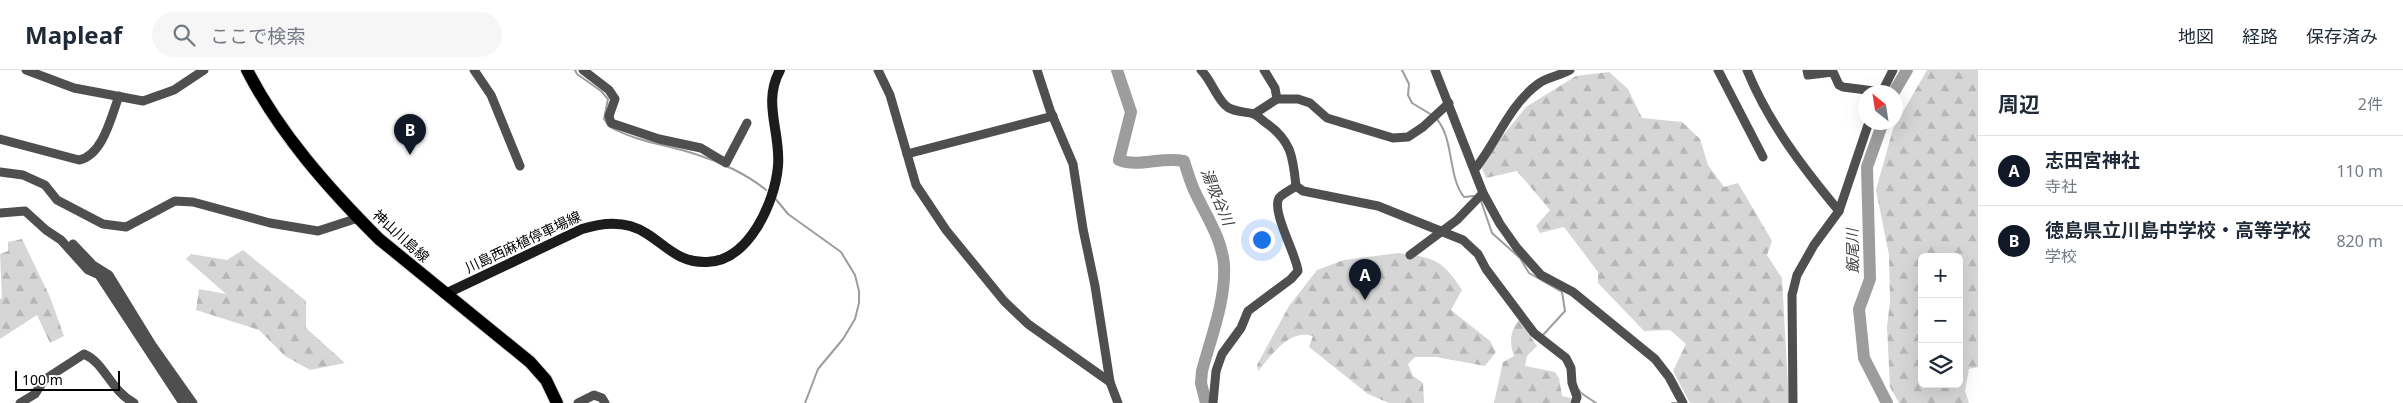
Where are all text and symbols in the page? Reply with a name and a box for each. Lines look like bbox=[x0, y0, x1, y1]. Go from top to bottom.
search box bbox=[152, 12, 502, 57]
text: Mapleaf bbox=[25, 18, 122, 51]
icon: search bbox=[170, 21, 198, 49]
text: ここで検索 bbox=[210, 23, 305, 49]
text: 地図 bbox=[2178, 24, 2214, 48]
text: 経路 bbox=[2242, 24, 2278, 48]
text: 保存済み bbox=[2306, 24, 2378, 48]
north arrow bbox=[1858, 85, 1903, 130]
text: 周辺 bbox=[1998, 90, 2040, 118]
text: 2件 bbox=[2358, 93, 2383, 115]
pin: B bbox=[394, 114, 426, 155]
text: 志田宮神社 bbox=[2045, 147, 2140, 173]
text: A bbox=[2008, 160, 2020, 182]
text: 110 m bbox=[2336, 160, 2383, 182]
water label: 湯吸谷川 bbox=[1197, 165, 1240, 230]
text: 寺社 bbox=[2045, 175, 2077, 197]
street label: 神山川島線 bbox=[369, 205, 434, 266]
street label: 川島西麻植停車場線 bbox=[462, 206, 584, 277]
text: 徳島県立川島中学校・高等学校 bbox=[2045, 217, 2311, 243]
water label: 飯尾川 bbox=[1842, 226, 1862, 274]
your location bbox=[1249, 227, 1275, 253]
text: B bbox=[2009, 230, 2019, 252]
text: 820 m bbox=[2336, 230, 2383, 252]
text: 学校 bbox=[2045, 245, 2077, 267]
map controls bbox=[1918, 253, 1963, 388]
button: + bbox=[1918, 253, 1963, 298]
pin: A bbox=[1349, 259, 1381, 300]
button: − bbox=[1918, 298, 1963, 343]
button: layers bbox=[1918, 343, 1963, 388]
scale bar bbox=[15, 368, 120, 391]
text: 100 m bbox=[22, 370, 63, 389]

